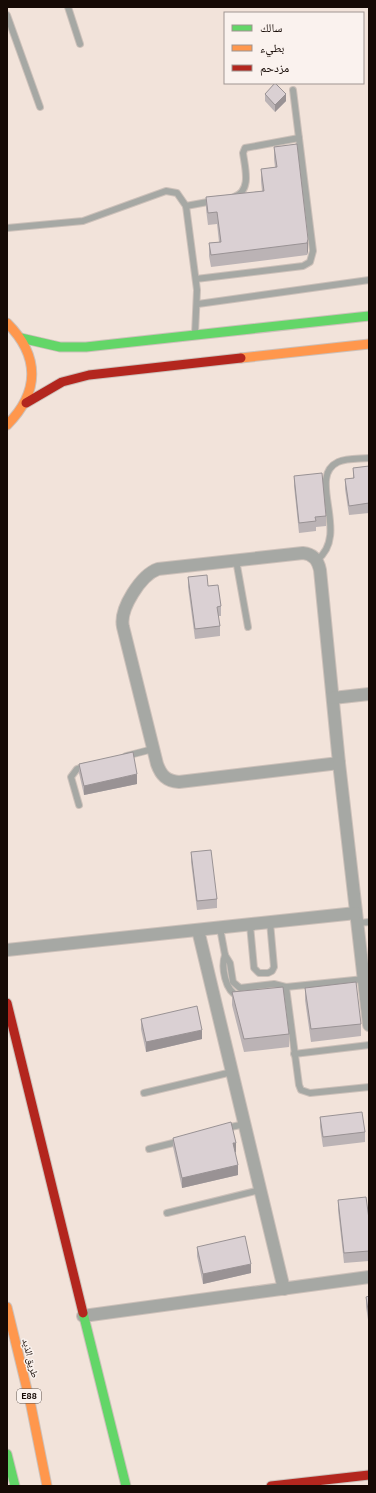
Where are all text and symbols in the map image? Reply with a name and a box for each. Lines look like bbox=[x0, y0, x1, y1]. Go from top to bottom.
legend bbox=[224, 12, 364, 84]
text: سالك bbox=[260, 21, 282, 34]
text: بطيء bbox=[260, 41, 284, 58]
text: مزدحم bbox=[260, 61, 289, 76]
street label: طريق الذيد bbox=[19, 1337, 41, 1380]
road number: E88 bbox=[17, 1389, 41, 1403]

